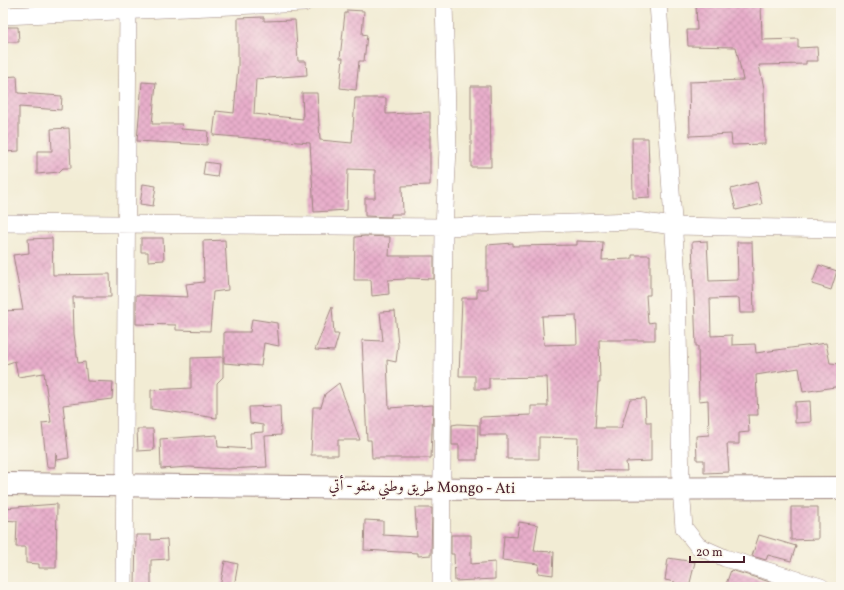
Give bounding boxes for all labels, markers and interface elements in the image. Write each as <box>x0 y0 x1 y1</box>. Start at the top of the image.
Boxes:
street label: طريق وطني منقو - أتي Mongo - Ati <box>329 474 515 502</box>
scale bar <box>690 538 744 564</box>
text: 20 m <box>696 545 723 561</box>

